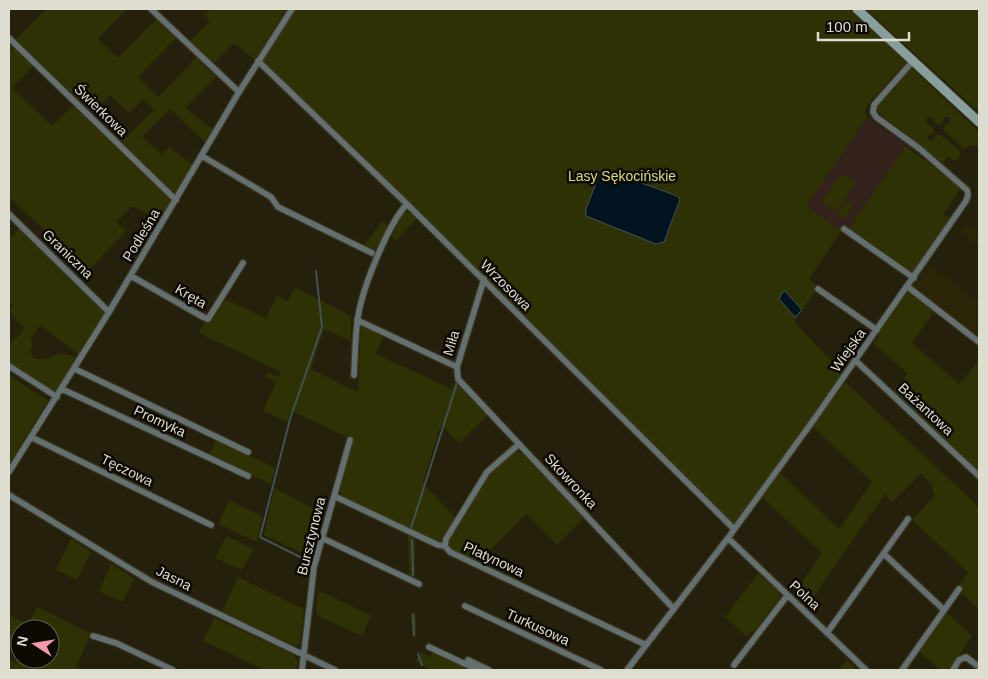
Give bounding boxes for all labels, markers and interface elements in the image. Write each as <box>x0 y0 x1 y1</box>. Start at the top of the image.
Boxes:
scale bar <box>818 10 909 42</box>
text: 100 m <box>826 18 868 35</box>
street label: Świerkowa <box>71 80 132 139</box>
park label: Lasy Sękocińskie <box>568 168 676 184</box>
street label: Podleśna <box>119 206 163 264</box>
street label: Graniczna <box>39 226 97 282</box>
street label: Wrzosowa <box>477 256 535 314</box>
street label: Kręta <box>173 281 210 311</box>
street label: Wiejska <box>827 325 869 375</box>
street label: Miła <box>440 328 462 358</box>
street label: Bażantowa <box>895 380 957 439</box>
street label: Promyka <box>132 402 189 440</box>
street label: Skowronka <box>542 450 601 512</box>
street label: Tęczowa <box>98 451 156 490</box>
street label: Bursztynowa <box>294 495 329 577</box>
street label: Platynowa <box>461 538 527 580</box>
street label: Jasna <box>154 562 194 594</box>
street label: Polna <box>786 577 824 613</box>
street label: Turkusowa <box>504 605 572 649</box>
north arrow <box>10 619 60 669</box>
text: N <box>13 635 31 648</box>

